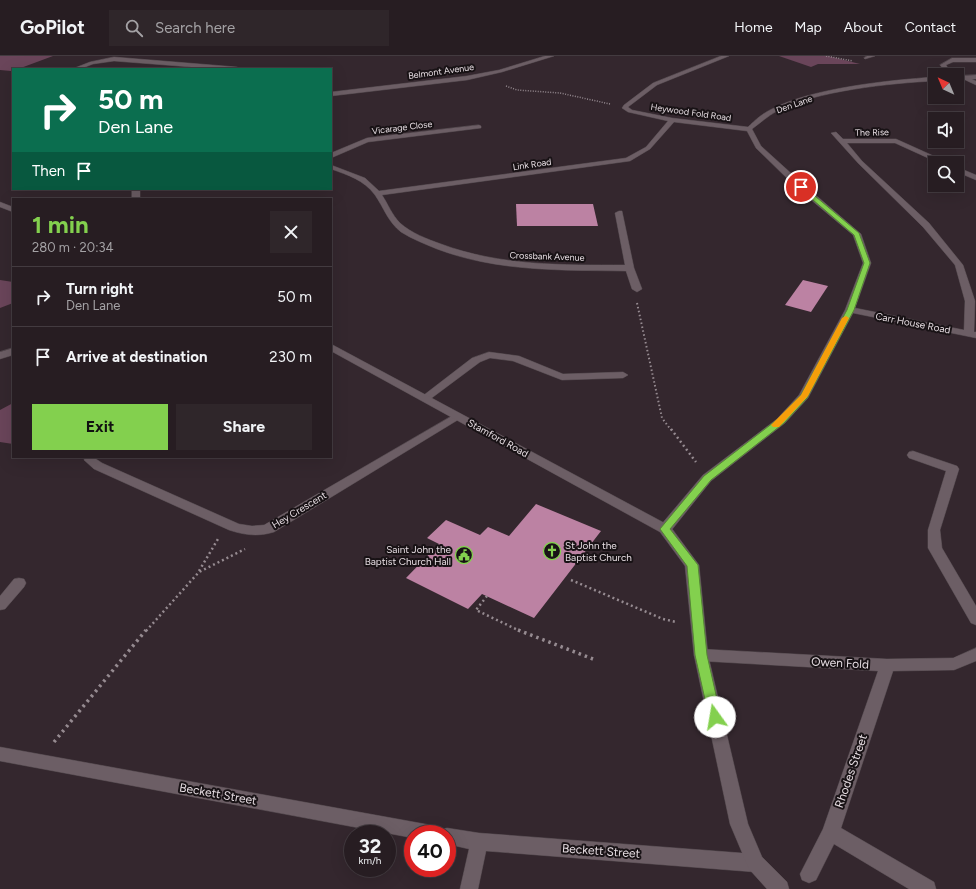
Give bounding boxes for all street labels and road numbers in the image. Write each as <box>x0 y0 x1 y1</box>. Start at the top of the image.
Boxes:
street label: Belmont Avenue <box>407 61 475 81</box>
street label: Den Lane <box>774 93 814 115</box>
street label: Heywood Fold Road <box>650 101 732 123</box>
street label: Vicarage Close <box>371 118 433 136</box>
street label: The Rise <box>855 126 889 138</box>
street label: Link Road <box>512 156 552 172</box>
street label: Crossbank Avenue <box>509 249 585 263</box>
street label: Carr House Road <box>874 309 952 337</box>
street label: Stamford Road <box>465 416 531 460</box>
street label: Hey Crescent <box>269 488 329 531</box>
street label: Owen Fold <box>811 654 869 672</box>
street label: Rhodes Street <box>832 732 870 810</box>
street label: Beckett Street <box>178 780 258 808</box>
street label: Beckett Street <box>561 841 641 861</box>

